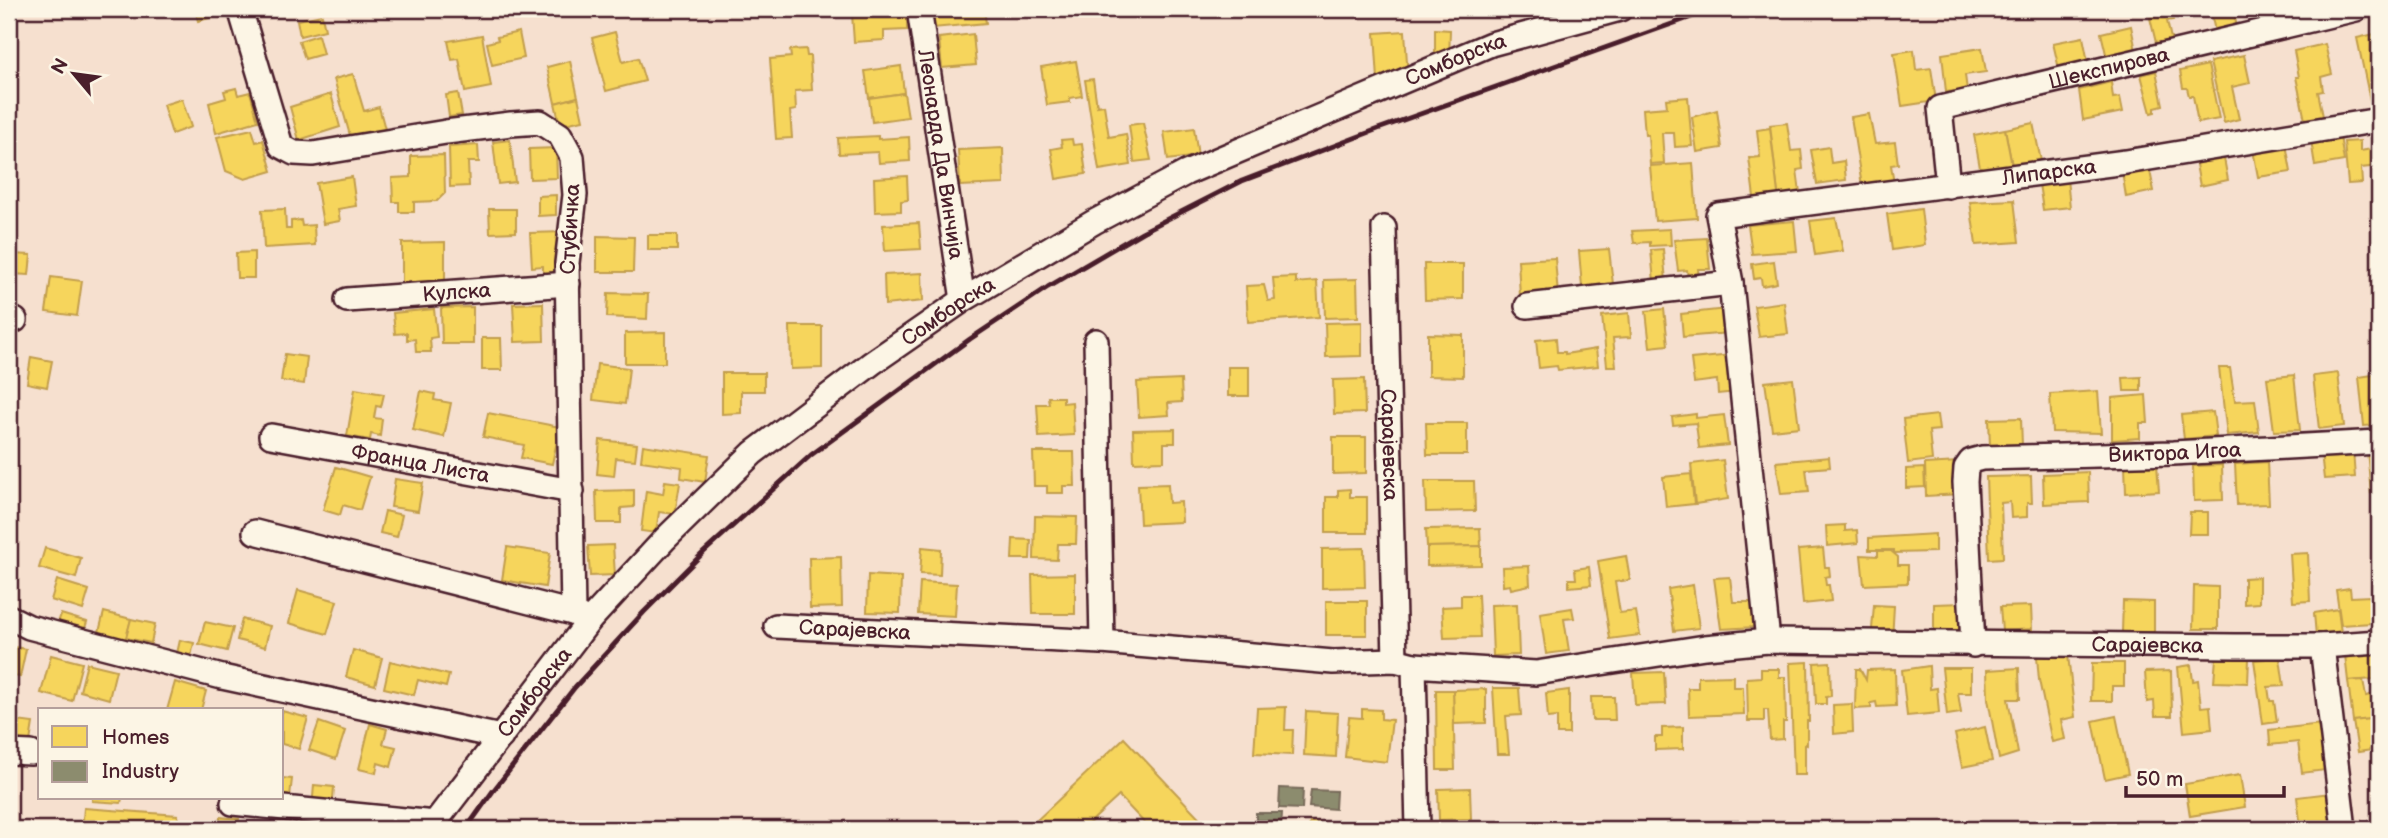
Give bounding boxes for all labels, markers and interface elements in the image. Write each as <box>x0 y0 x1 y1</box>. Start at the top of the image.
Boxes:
street label: Сомборска <box>1402 28 1510 92</box>
north arrow <box>38 38 108 108</box>
street label: Шекспирова <box>2046 42 2172 95</box>
street label: Леонарда Да Винчија <box>912 47 969 262</box>
text: N <box>47 55 74 78</box>
street label: Липарска <box>1999 154 2098 191</box>
street label: Стубичка <box>556 182 585 275</box>
street label: Сомборска <box>897 272 1000 352</box>
street label: Кулска <box>422 278 493 308</box>
street label: Сарајевска <box>1375 389 1403 502</box>
street label: Виктора Игоа <box>2108 437 2242 468</box>
street label: Франца Листа <box>349 439 492 489</box>
street label: Сарајевска <box>798 615 912 646</box>
street label: Сарајевска <box>2091 632 2204 659</box>
street label: Сомборска <box>492 642 578 743</box>
legend <box>38 708 284 800</box>
text: Homes <box>102 725 170 750</box>
scale bar <box>2126 754 2283 798</box>
text: Industry <box>102 759 180 784</box>
text: 50 m <box>2136 767 2183 792</box>

